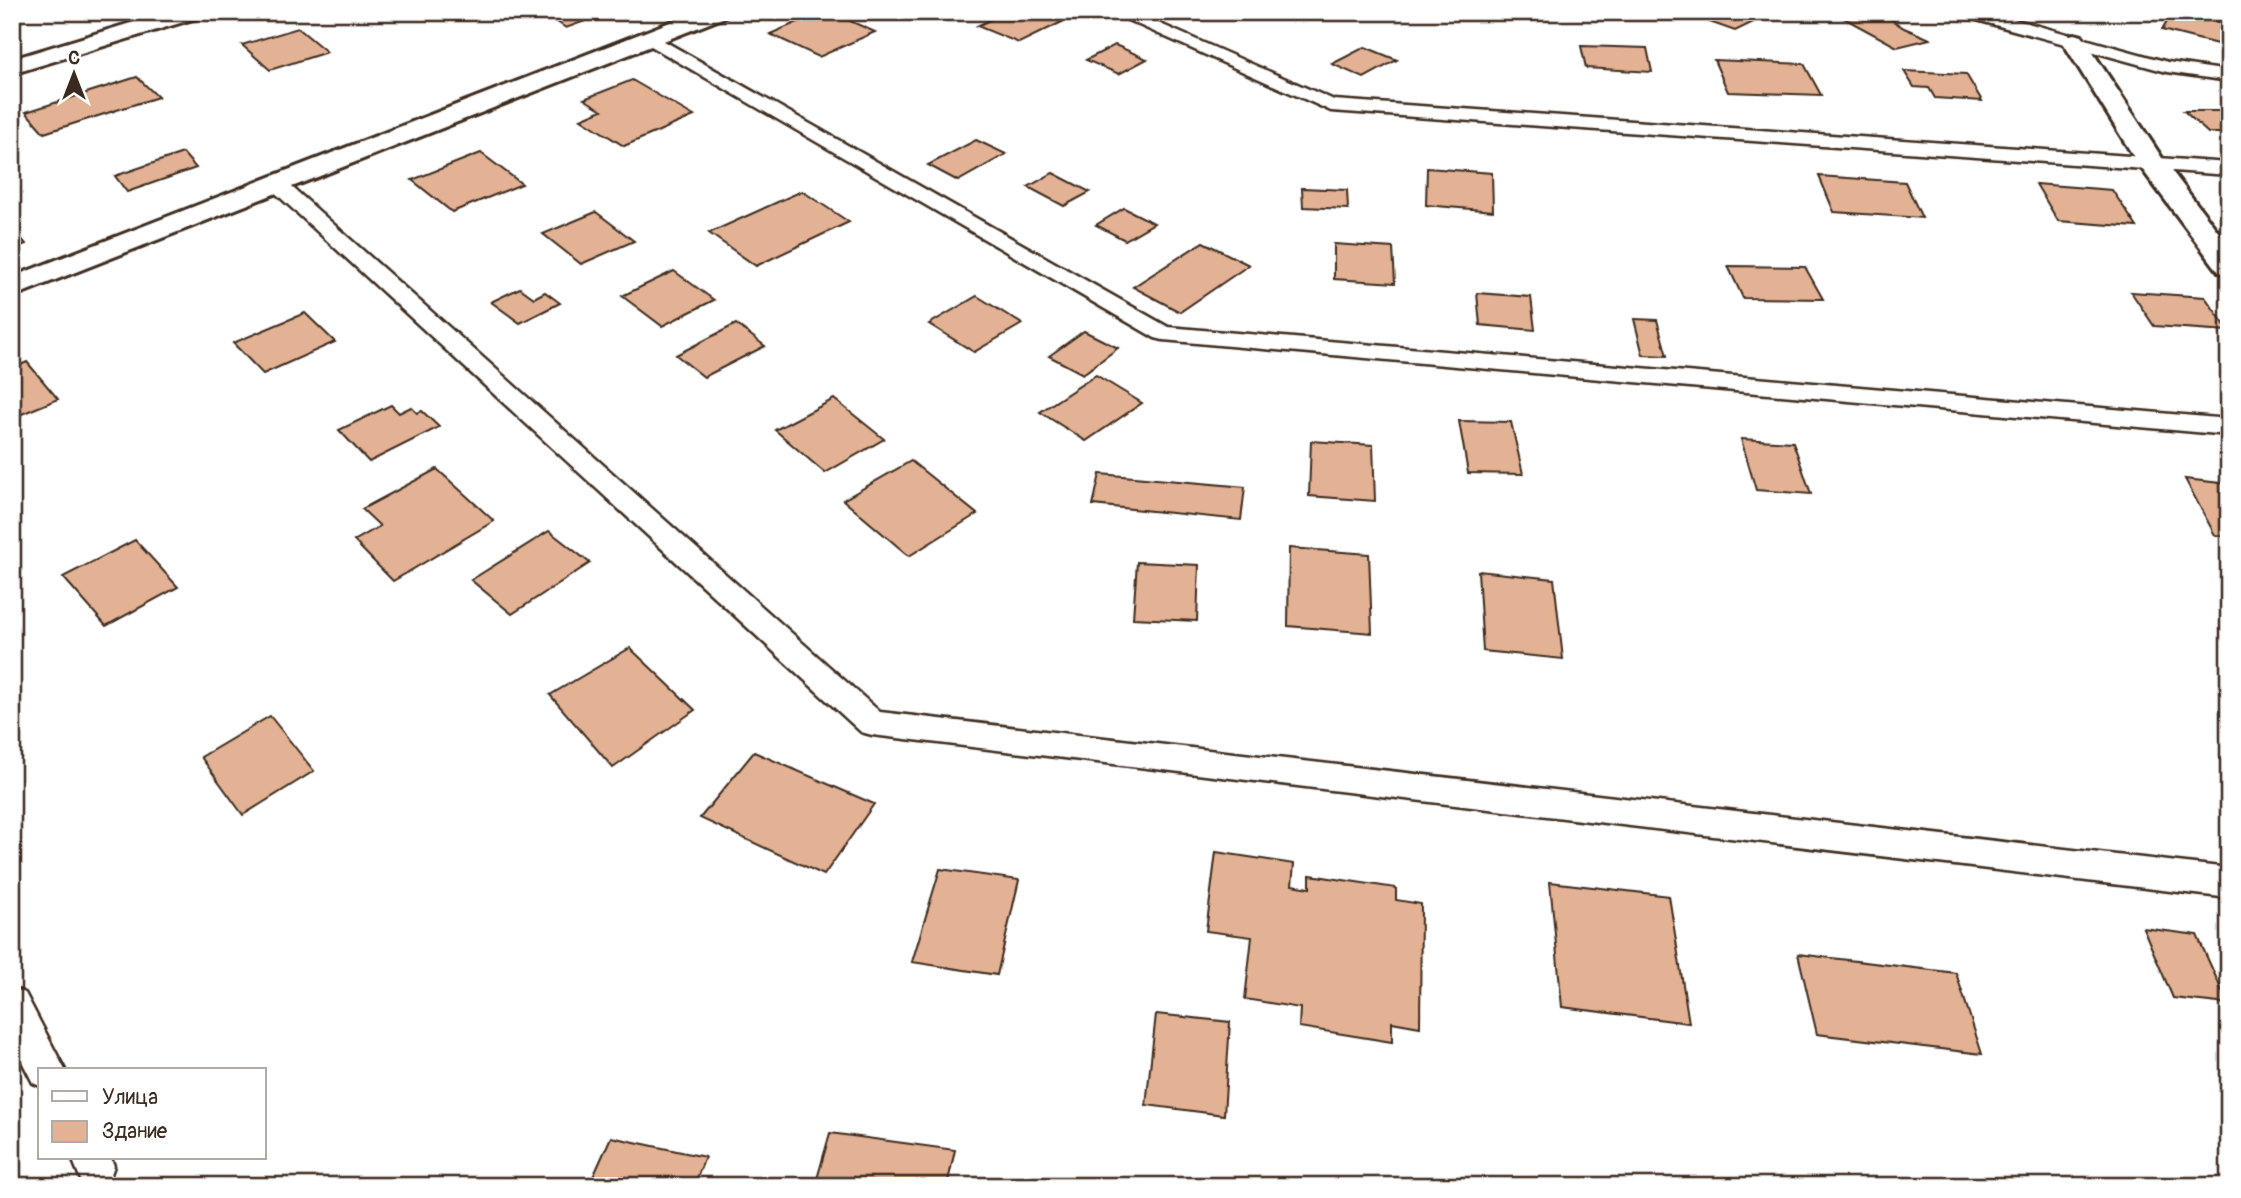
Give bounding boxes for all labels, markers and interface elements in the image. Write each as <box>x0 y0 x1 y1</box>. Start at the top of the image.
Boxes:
north arrow <box>38 38 108 108</box>
text: С <box>68 46 80 70</box>
legend <box>38 1068 266 1160</box>
text: Улица <box>102 1084 158 1111</box>
text: Здание <box>102 1118 168 1145</box>

